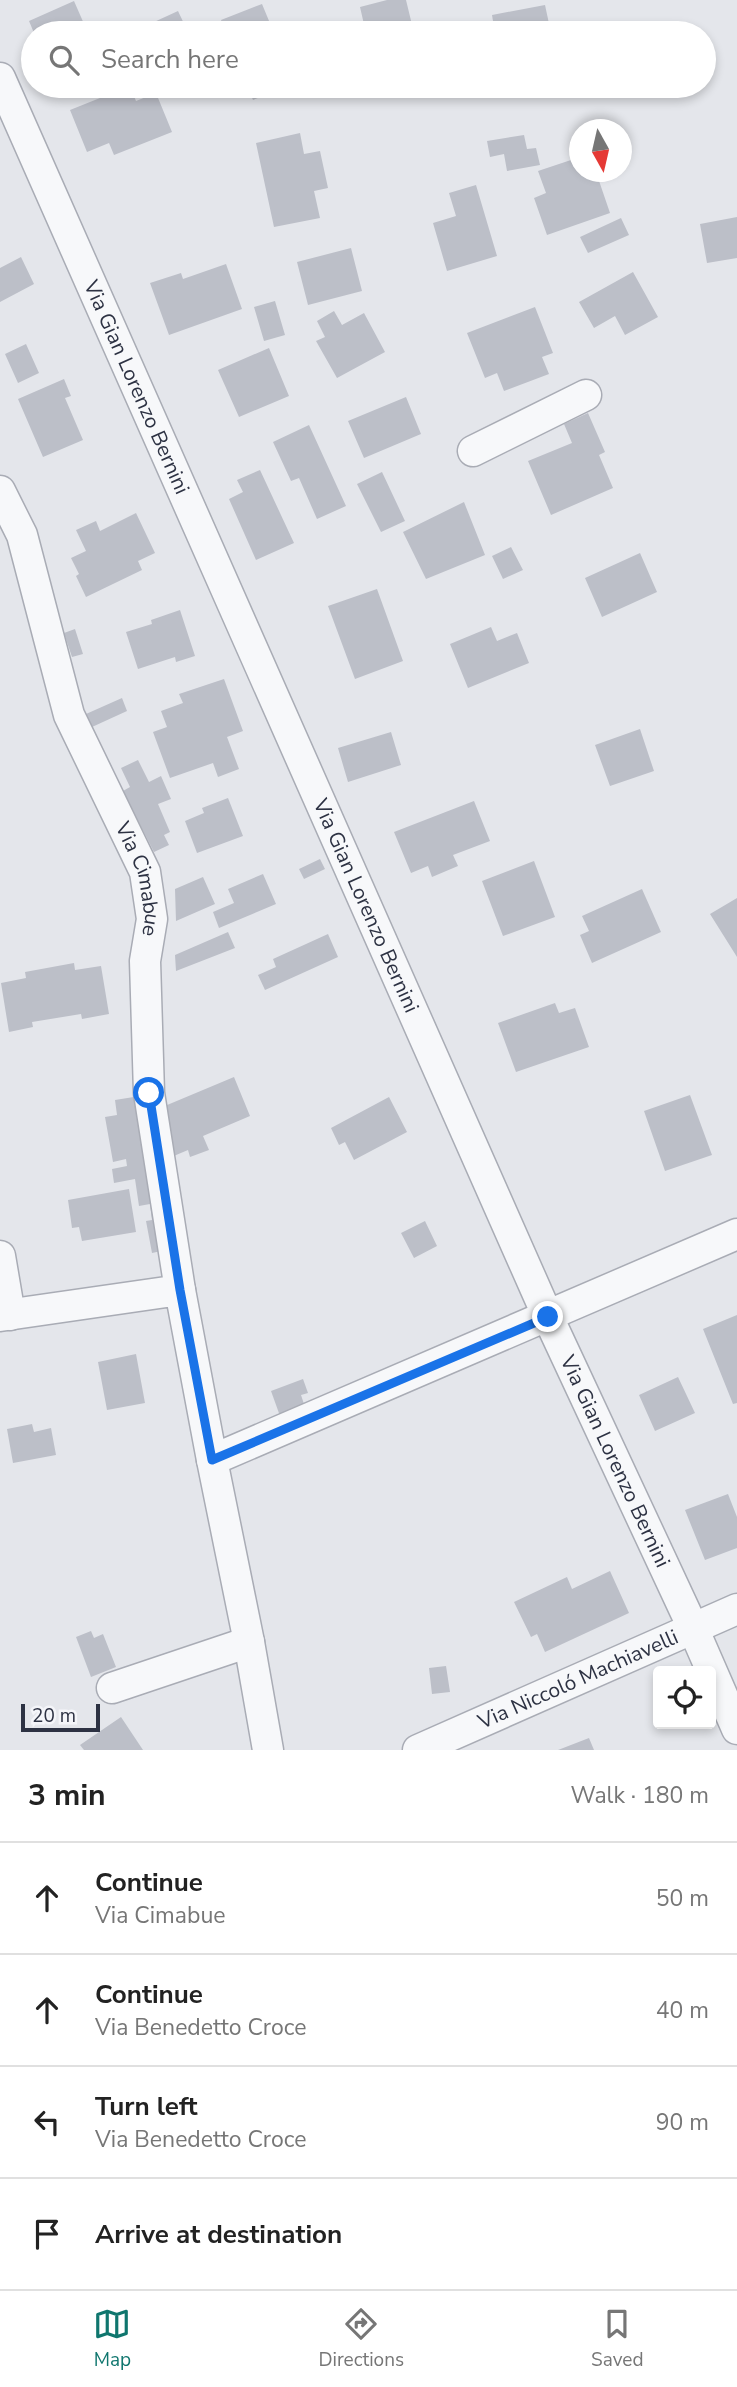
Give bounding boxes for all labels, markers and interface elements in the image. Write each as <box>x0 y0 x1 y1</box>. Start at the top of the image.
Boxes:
search box <box>21 21 716 98</box>
icon: search <box>45 41 83 79</box>
text: Search here <box>101 42 239 77</box>
north arrow <box>569 119 632 182</box>
street label: Via Gian Lorenzo Bernini <box>77 275 196 498</box>
street label: Via Gian Lorenzo Bernini <box>306 793 426 1017</box>
street label: Via Cimabue <box>108 816 167 939</box>
route start <box>133 1077 164 1108</box>
route end <box>532 1301 563 1332</box>
street label: Via Gian Lorenzo Bernini <box>553 1350 677 1572</box>
street label: Via Niccoló Machiavelli <box>473 1623 683 1736</box>
map controls <box>653 1666 716 1729</box>
button: locate <box>653 1666 716 1729</box>
scale bar <box>21 1701 100 1733</box>
text: 20 m <box>32 1703 76 1729</box>
text: 3 min <box>28 1775 106 1816</box>
text: Walk · 180 m <box>570 1780 709 1811</box>
text: Continue <box>95 1865 203 1900</box>
icon: ahead <box>28 1879 66 1917</box>
text: 50 m <box>656 1883 709 1914</box>
text: Via Cimabue <box>95 1900 226 1931</box>
text: Continue <box>95 1977 203 2012</box>
icon: ahead <box>28 1991 66 2029</box>
text: 40 m <box>656 1995 709 2026</box>
text: Via Benedetto Croce <box>95 2012 306 2043</box>
text: Turn left <box>95 2089 198 2124</box>
icon: left <box>28 2103 66 2141</box>
text: 90 m <box>656 2107 709 2138</box>
text: Via Benedetto Croce <box>95 2124 306 2155</box>
icon: arrive <box>28 2215 66 2253</box>
text: Arrive at destination <box>95 2217 342 2252</box>
tab: Map <box>93 2305 131 2373</box>
tab: Directions <box>318 2305 404 2373</box>
tab: Saved <box>591 2305 644 2373</box>

